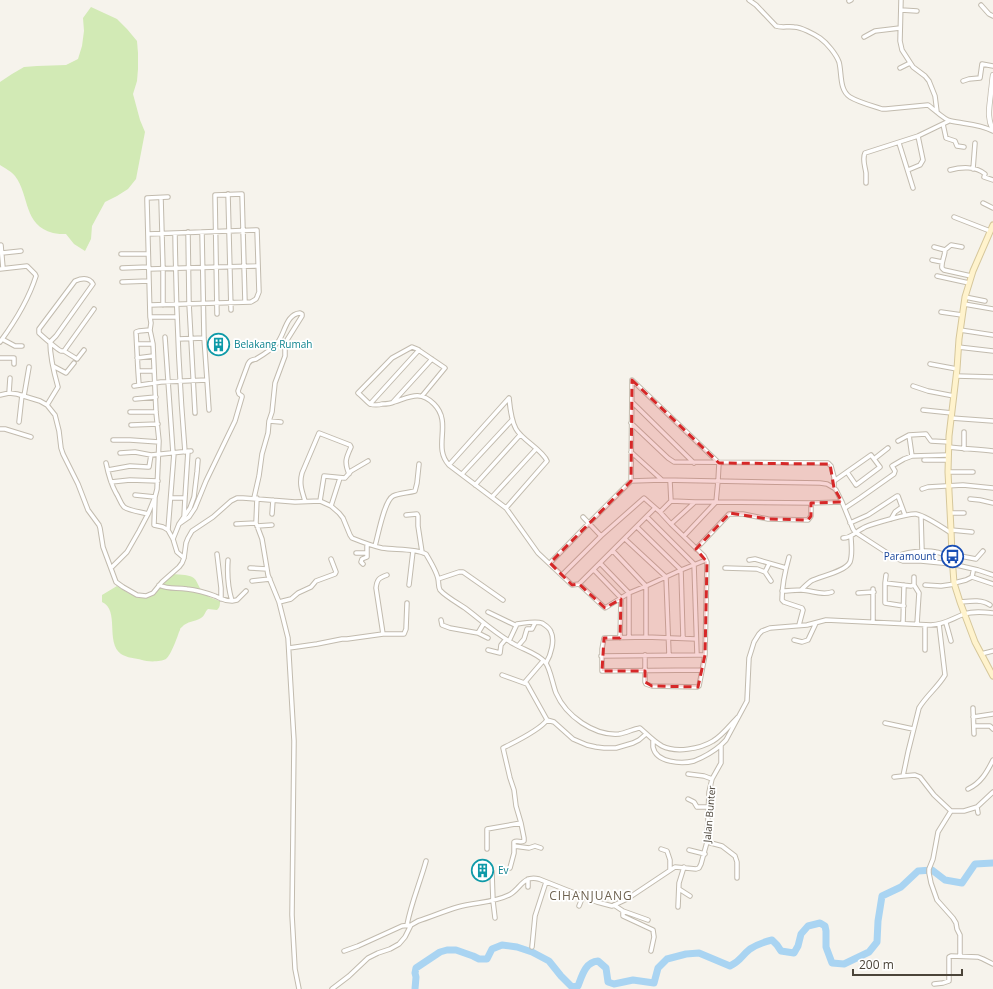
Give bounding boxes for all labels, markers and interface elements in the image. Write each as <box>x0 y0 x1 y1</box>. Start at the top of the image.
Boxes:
building icon: Belakang Rumah <box>205 331 231 357</box>
place label: Belakang Rumah <box>234 337 312 351</box>
bus stop icon: Paramount <box>939 543 965 569</box>
place label: Paramount <box>884 549 936 563</box>
street label: Jalan Bunter <box>699 785 718 844</box>
building icon: Ev <box>469 857 495 883</box>
place label: Ev <box>498 863 509 877</box>
district label: CIHANJUANG <box>549 887 633 904</box>
scale bar <box>853 951 962 977</box>
text: 200 m <box>859 956 894 973</box>

